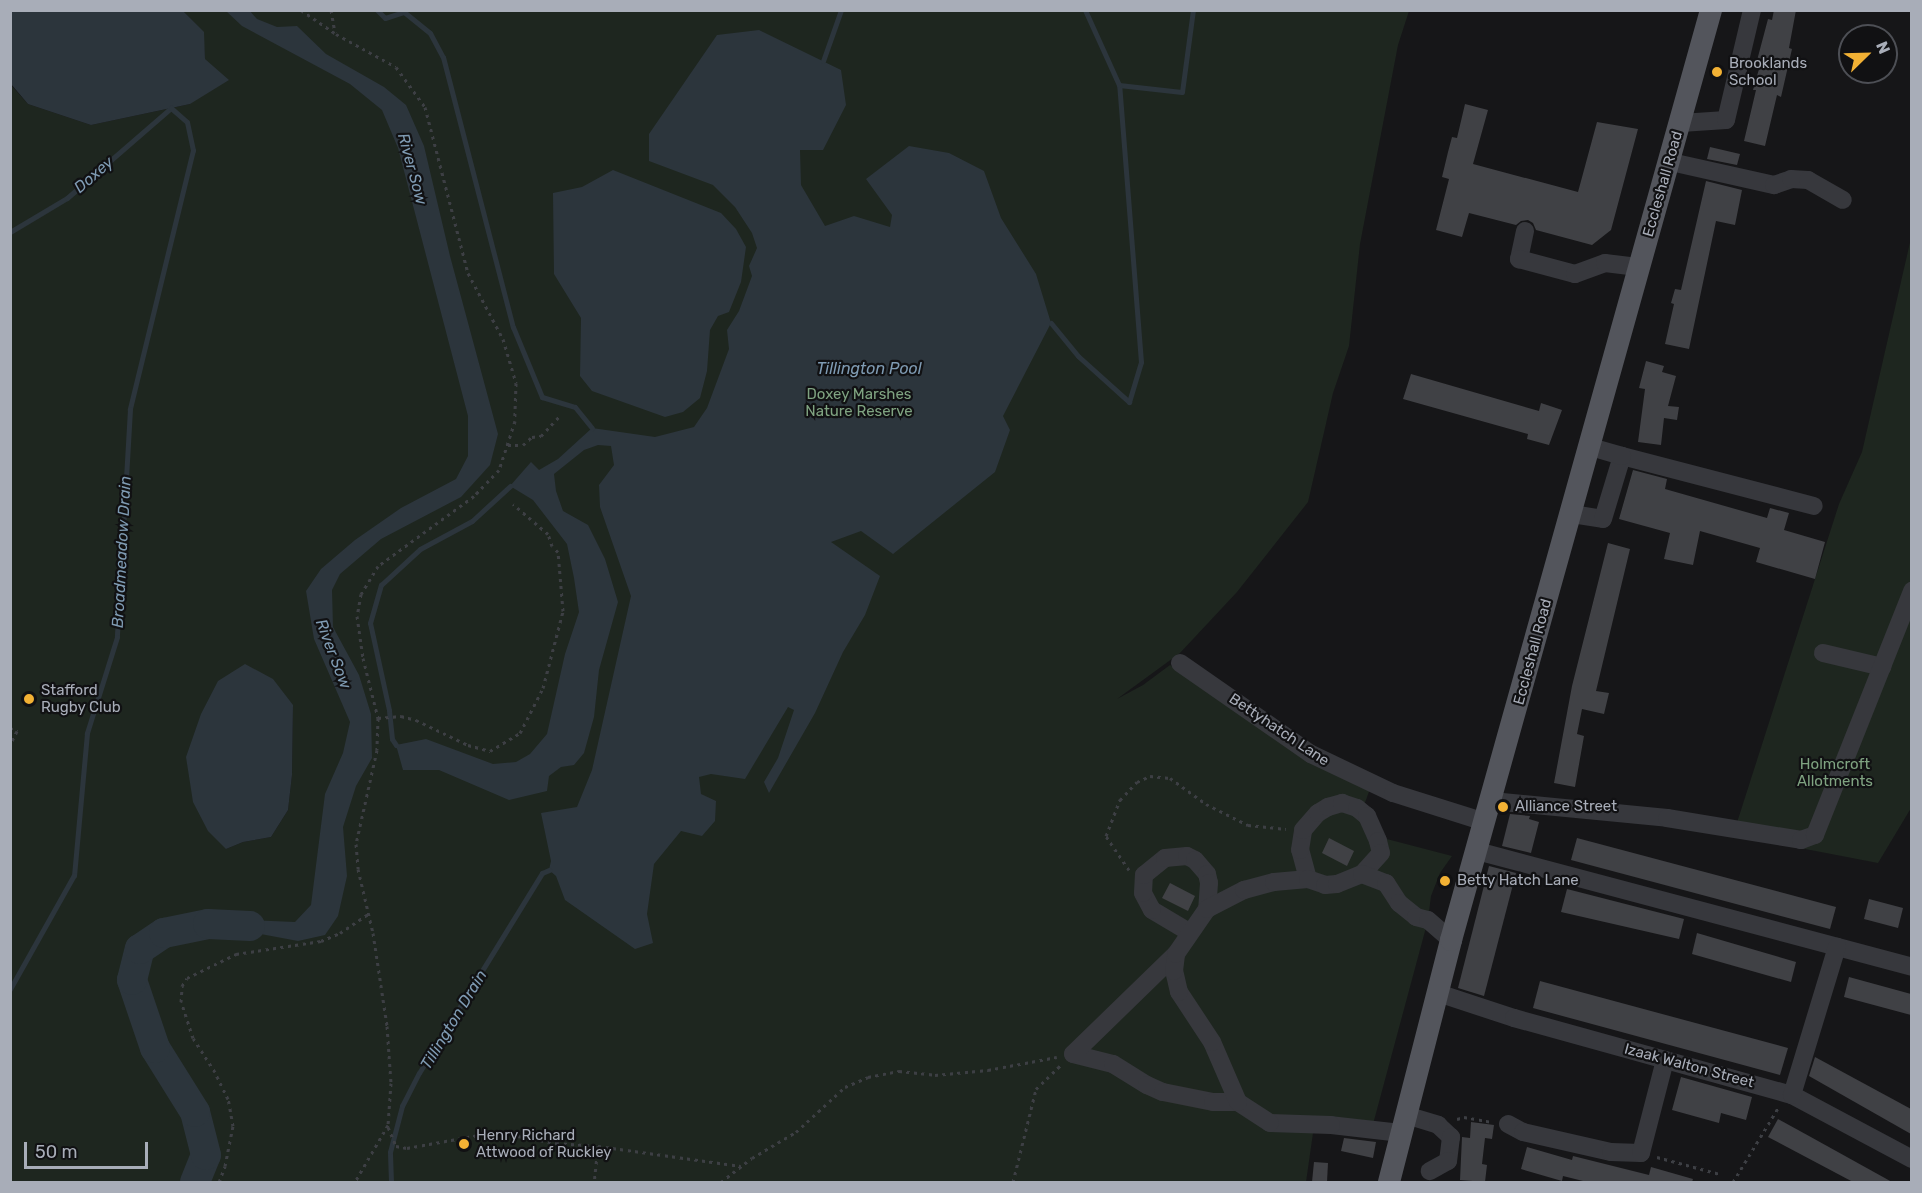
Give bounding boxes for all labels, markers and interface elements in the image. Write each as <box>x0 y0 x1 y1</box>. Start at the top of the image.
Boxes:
north arrow <box>1838 24 1898 84</box>
text: N <box>1872 39 1894 57</box>
place label: Brooklands School <box>1729 54 1807 89</box>
marker: Brooklands School <box>1710 65 1724 79</box>
street label: Eccleshall Road <box>1639 129 1687 239</box>
water label: River Sow <box>393 131 431 207</box>
water label: Doxey <box>70 153 118 197</box>
water label: Tillington Pool <box>816 359 922 379</box>
park label: Doxey Marshes Nature Reserve <box>805 385 913 420</box>
water label: Broadmeadow Drain <box>108 475 136 629</box>
street label: Eccleshall Road <box>1510 597 1556 707</box>
water label: River Sow <box>311 616 355 692</box>
place label: Stafford Rugby Club <box>41 681 121 716</box>
street label: Bettyhatch Lane <box>1226 690 1332 770</box>
marker: Stafford Rugby Club <box>22 692 36 706</box>
park label: Holmcroft Allotments <box>1797 755 1873 790</box>
place label: Alliance Street <box>1515 798 1617 816</box>
marker: Alliance Street <box>1496 800 1510 814</box>
place label: Betty Hatch Lane <box>1457 872 1579 890</box>
marker: Betty Hatch Lane <box>1438 874 1452 888</box>
water label: Tillington Drain <box>417 967 491 1073</box>
street label: Izaak Walton Street <box>1622 1040 1756 1092</box>
place label: Henry Richard Attwood of Ruckley <box>476 1126 612 1161</box>
scale bar <box>27 1130 152 1168</box>
marker: Henry Richard Attwood of Ruckley <box>457 1137 471 1151</box>
text: 50 m <box>35 1141 78 1163</box>

